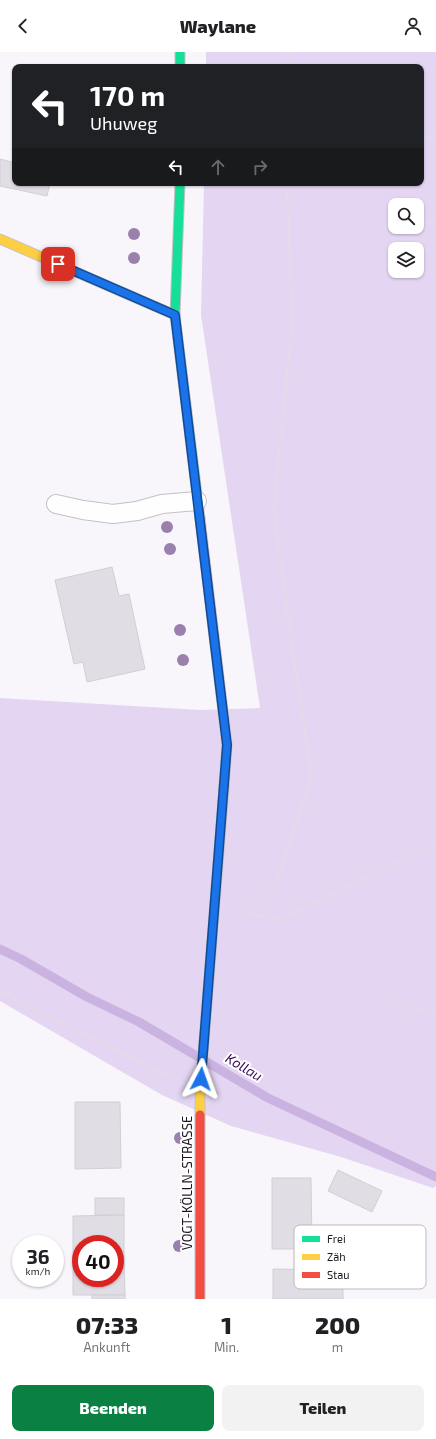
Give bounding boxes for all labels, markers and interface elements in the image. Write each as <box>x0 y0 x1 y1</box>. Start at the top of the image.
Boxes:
icon: back <box>12 15 34 37</box>
text: Waylane <box>180 15 256 37</box>
icon: person <box>402 15 424 37</box>
text: 170 m <box>90 78 165 112</box>
icon: left <box>24 80 76 132</box>
text: Uhuweg <box>90 112 157 134</box>
icon: left <box>165 156 187 178</box>
icon: ahead <box>207 156 229 178</box>
icon: right <box>249 156 271 178</box>
map controls <box>388 198 424 278</box>
button: search <box>388 198 424 234</box>
button: layers <box>388 242 424 278</box>
pin <box>41 247 75 281</box>
icon: arrive <box>47 253 69 275</box>
water label: Kollau <box>223 1049 266 1084</box>
position arrow <box>180 1058 222 1100</box>
street label: VOGT-KÖLLN-STRASSE <box>179 1116 195 1250</box>
legend <box>294 1225 426 1289</box>
text: Frei <box>327 1232 346 1245</box>
speed limit sign: 40 <box>72 1235 124 1287</box>
text: 36 <box>26 1244 50 1268</box>
text: Zäh <box>327 1250 346 1263</box>
text: km/h <box>26 1265 50 1277</box>
text: Stau <box>327 1268 350 1281</box>
text: 07:33 <box>76 1310 138 1339</box>
text: 1 <box>221 1310 232 1339</box>
text: 200 <box>315 1310 360 1339</box>
text: Ankunft <box>83 1339 131 1355</box>
text: Min. <box>214 1339 239 1355</box>
text: m <box>332 1339 343 1355</box>
button: Beenden <box>12 1385 214 1431</box>
button: Teilen <box>222 1385 424 1431</box>

